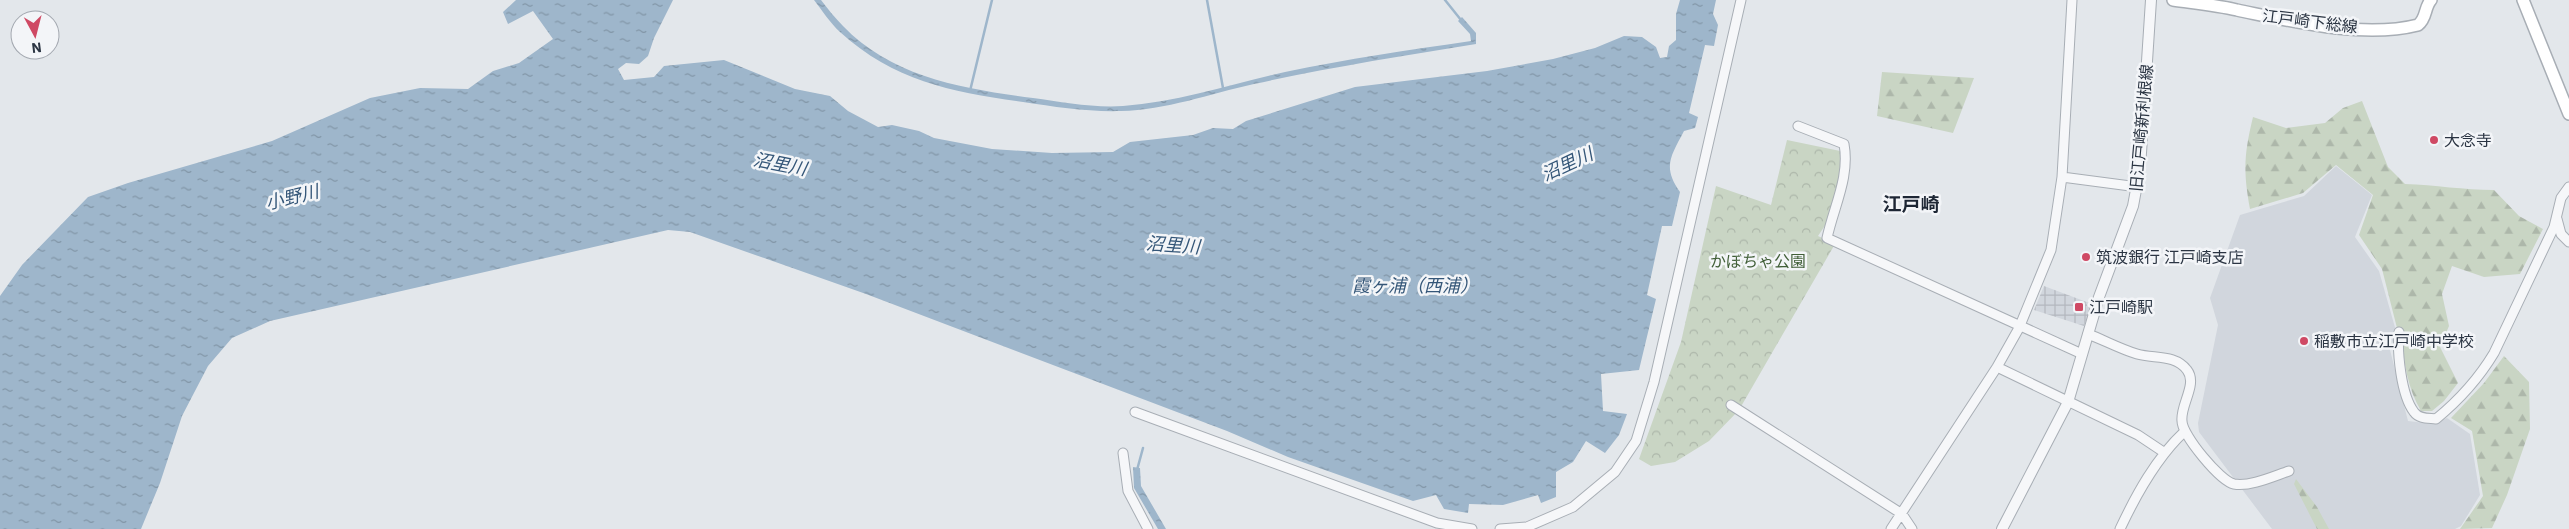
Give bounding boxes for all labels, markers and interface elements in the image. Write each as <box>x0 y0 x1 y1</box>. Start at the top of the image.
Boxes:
street label: 江戸崎下総線 <box>2261 5 2359 37</box>
north arrow <box>10 10 60 60</box>
text: N <box>30 38 43 57</box>
street label: 旧江戸崎新利根線 <box>2125 63 2157 193</box>
place label: 大念寺 <box>2444 130 2492 150</box>
marker: 大念寺 <box>2428 134 2440 146</box>
water label: 沼里川 <box>1538 141 1598 186</box>
water label: 沼里川 <box>751 148 811 181</box>
water label: 小野川 <box>263 179 323 215</box>
district label: 江戸崎 <box>1882 192 1940 216</box>
water label: 沼里川 <box>1145 232 1203 258</box>
place label: 筑波銀行 江戸崎支店 <box>2096 247 2244 267</box>
park label: かぼちゃ公園 <box>1710 251 1806 271</box>
marker: 筑波銀行 江戸崎支店 <box>2080 251 2092 263</box>
water label: 霞ヶ浦（西浦） <box>1352 274 1478 297</box>
place label: 江戸崎駅 <box>2089 297 2153 317</box>
marker: 江戸崎駅 <box>2073 301 2085 313</box>
place label: 稲敷市立江戸崎中学校 <box>2314 331 2474 351</box>
marker: 稲敷市立江戸崎中学校 <box>2298 335 2310 347</box>

